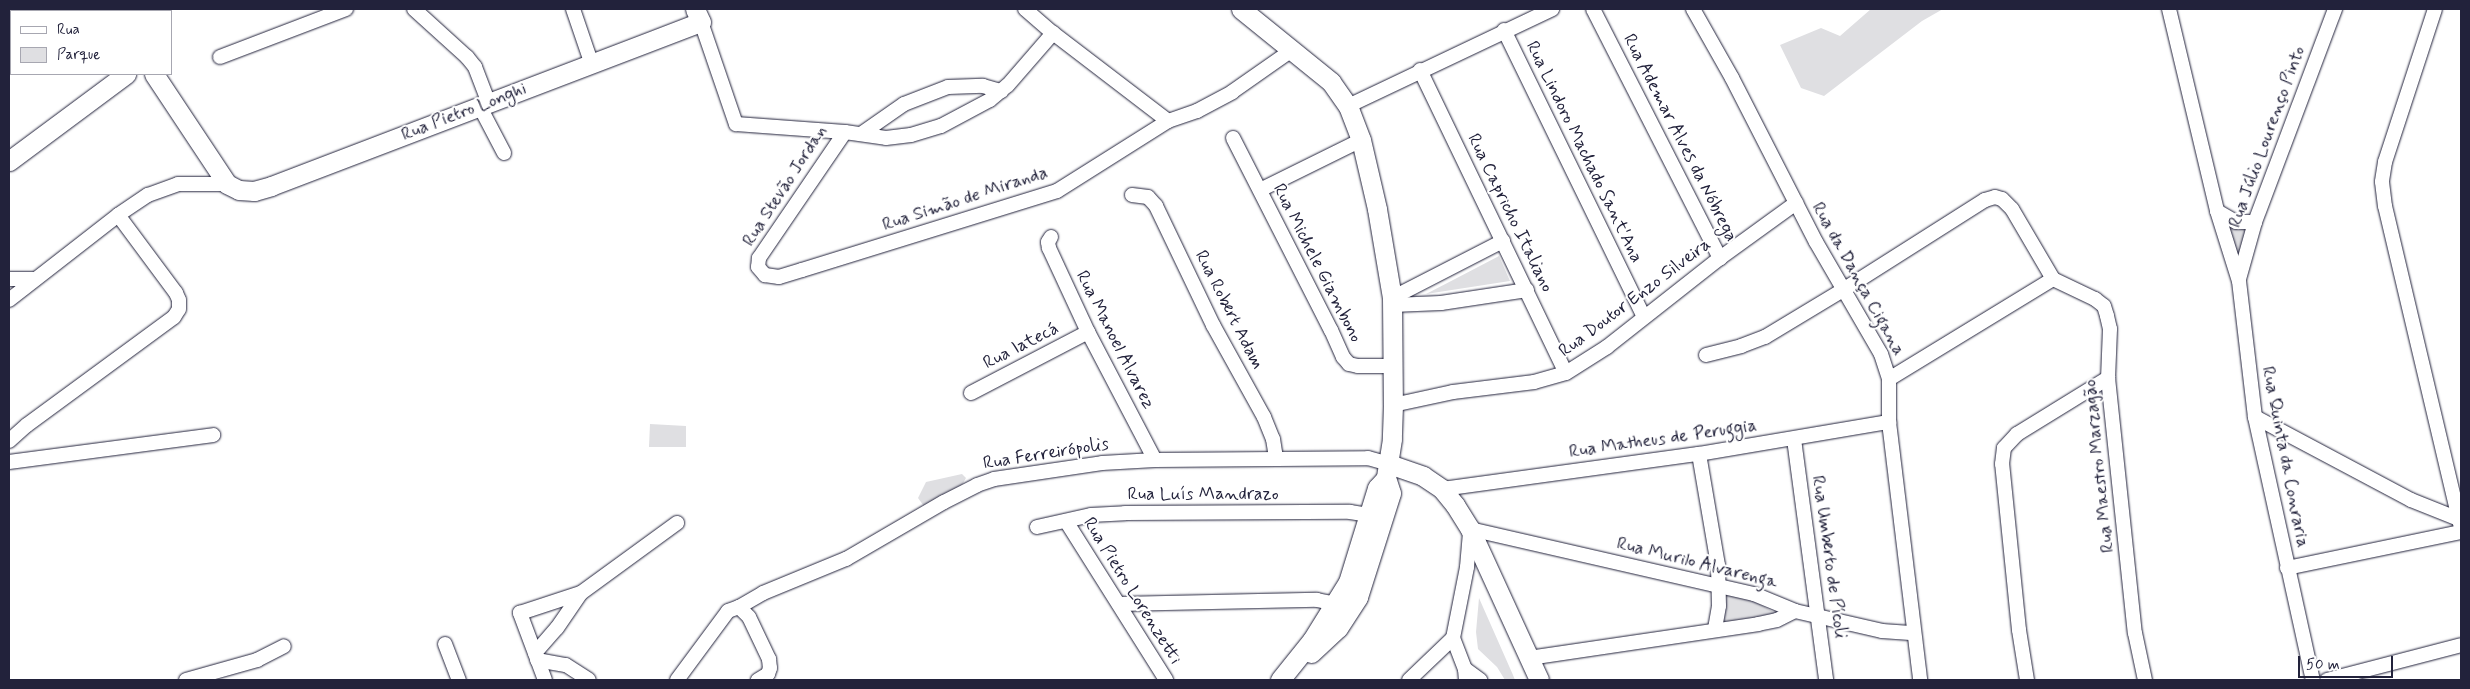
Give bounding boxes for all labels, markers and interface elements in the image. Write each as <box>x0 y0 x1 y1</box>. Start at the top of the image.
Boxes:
legend <box>10 10 172 75</box>
text: Rua <box>57 20 80 40</box>
street label: Rua Ademar Alves da Nóbrega <box>1618 31 1742 245</box>
street label: Rua Lindoro Machado Sant'Ana <box>1522 41 1646 263</box>
text: Parque <box>57 45 100 65</box>
street label: Rua Júlio Lourenço Pinto <box>2225 45 2309 229</box>
street label: Rua Pietro Longhi <box>399 78 529 146</box>
street label: Rua Stevão Jordan <box>738 122 832 250</box>
street label: Rua Capricho Italiano <box>1463 132 1557 294</box>
street label: Rua Simão de Miranda <box>878 162 1052 236</box>
street label: Rua Michele Giambono <box>1268 181 1366 345</box>
street label: Rua da Dança Cigana <box>1808 201 1908 357</box>
street label: Rua Doutor Enzo Silveira <box>1556 235 1714 361</box>
street label: Rua Robert Adam <box>1189 246 1269 374</box>
street label: Rua Manoel Alvarez <box>1071 268 1159 412</box>
street label: Rua Iatecá <box>978 317 1064 375</box>
street label: Rua Quinta da Conraria <box>2257 365 2313 549</box>
street label: Rua Maestro Marzagão <box>2079 379 2119 553</box>
street label: Rua Matheus de Peruggia <box>1570 415 1756 463</box>
street label: Rua Ferreirópolis <box>982 433 1110 475</box>
street label: Rua Umberto de Pícoli <box>1807 474 1851 640</box>
street label: Rua Luís Mandrazo <box>1130 483 1276 505</box>
street label: Rua Pietro Lorenzetti <box>1078 514 1186 668</box>
street label: Rua Murilo Alvarenga <box>1617 533 1777 593</box>
scale bar <box>2300 646 2395 678</box>
text: 50 m <box>2306 655 2340 675</box>

